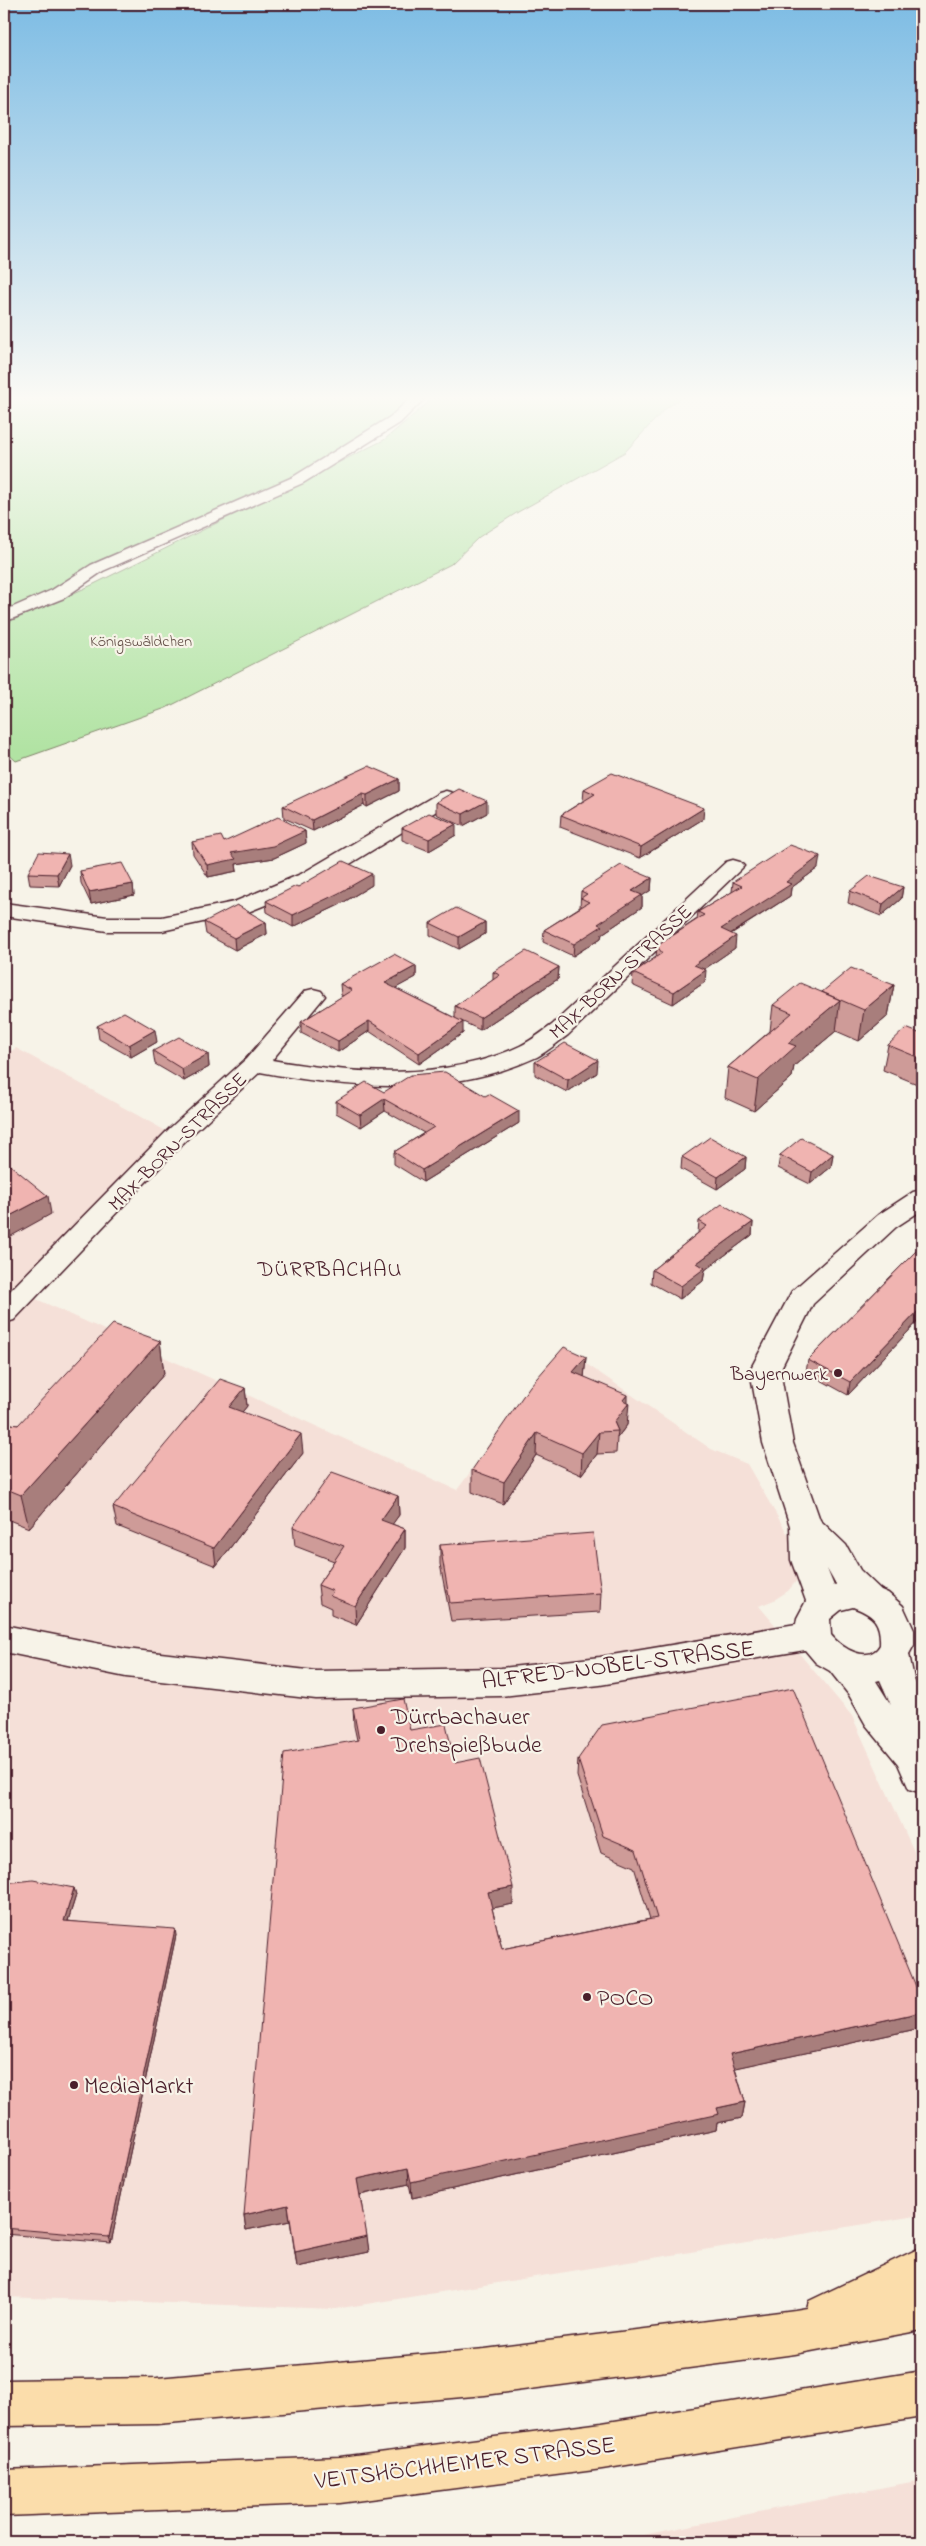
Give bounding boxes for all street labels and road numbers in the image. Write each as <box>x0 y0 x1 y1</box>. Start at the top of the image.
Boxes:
street label: MAX-BORN-STRASSE <box>544 899 700 1047</box>
street label: MAX-BORN-STRASSE <box>103 1067 255 1219</box>
street label: ALFRED-NOBEL-STRASSE <box>480 1632 757 1701</box>
street label: VEITSHÖCHHEIMER STRASSE <box>312 2429 618 2500</box>

